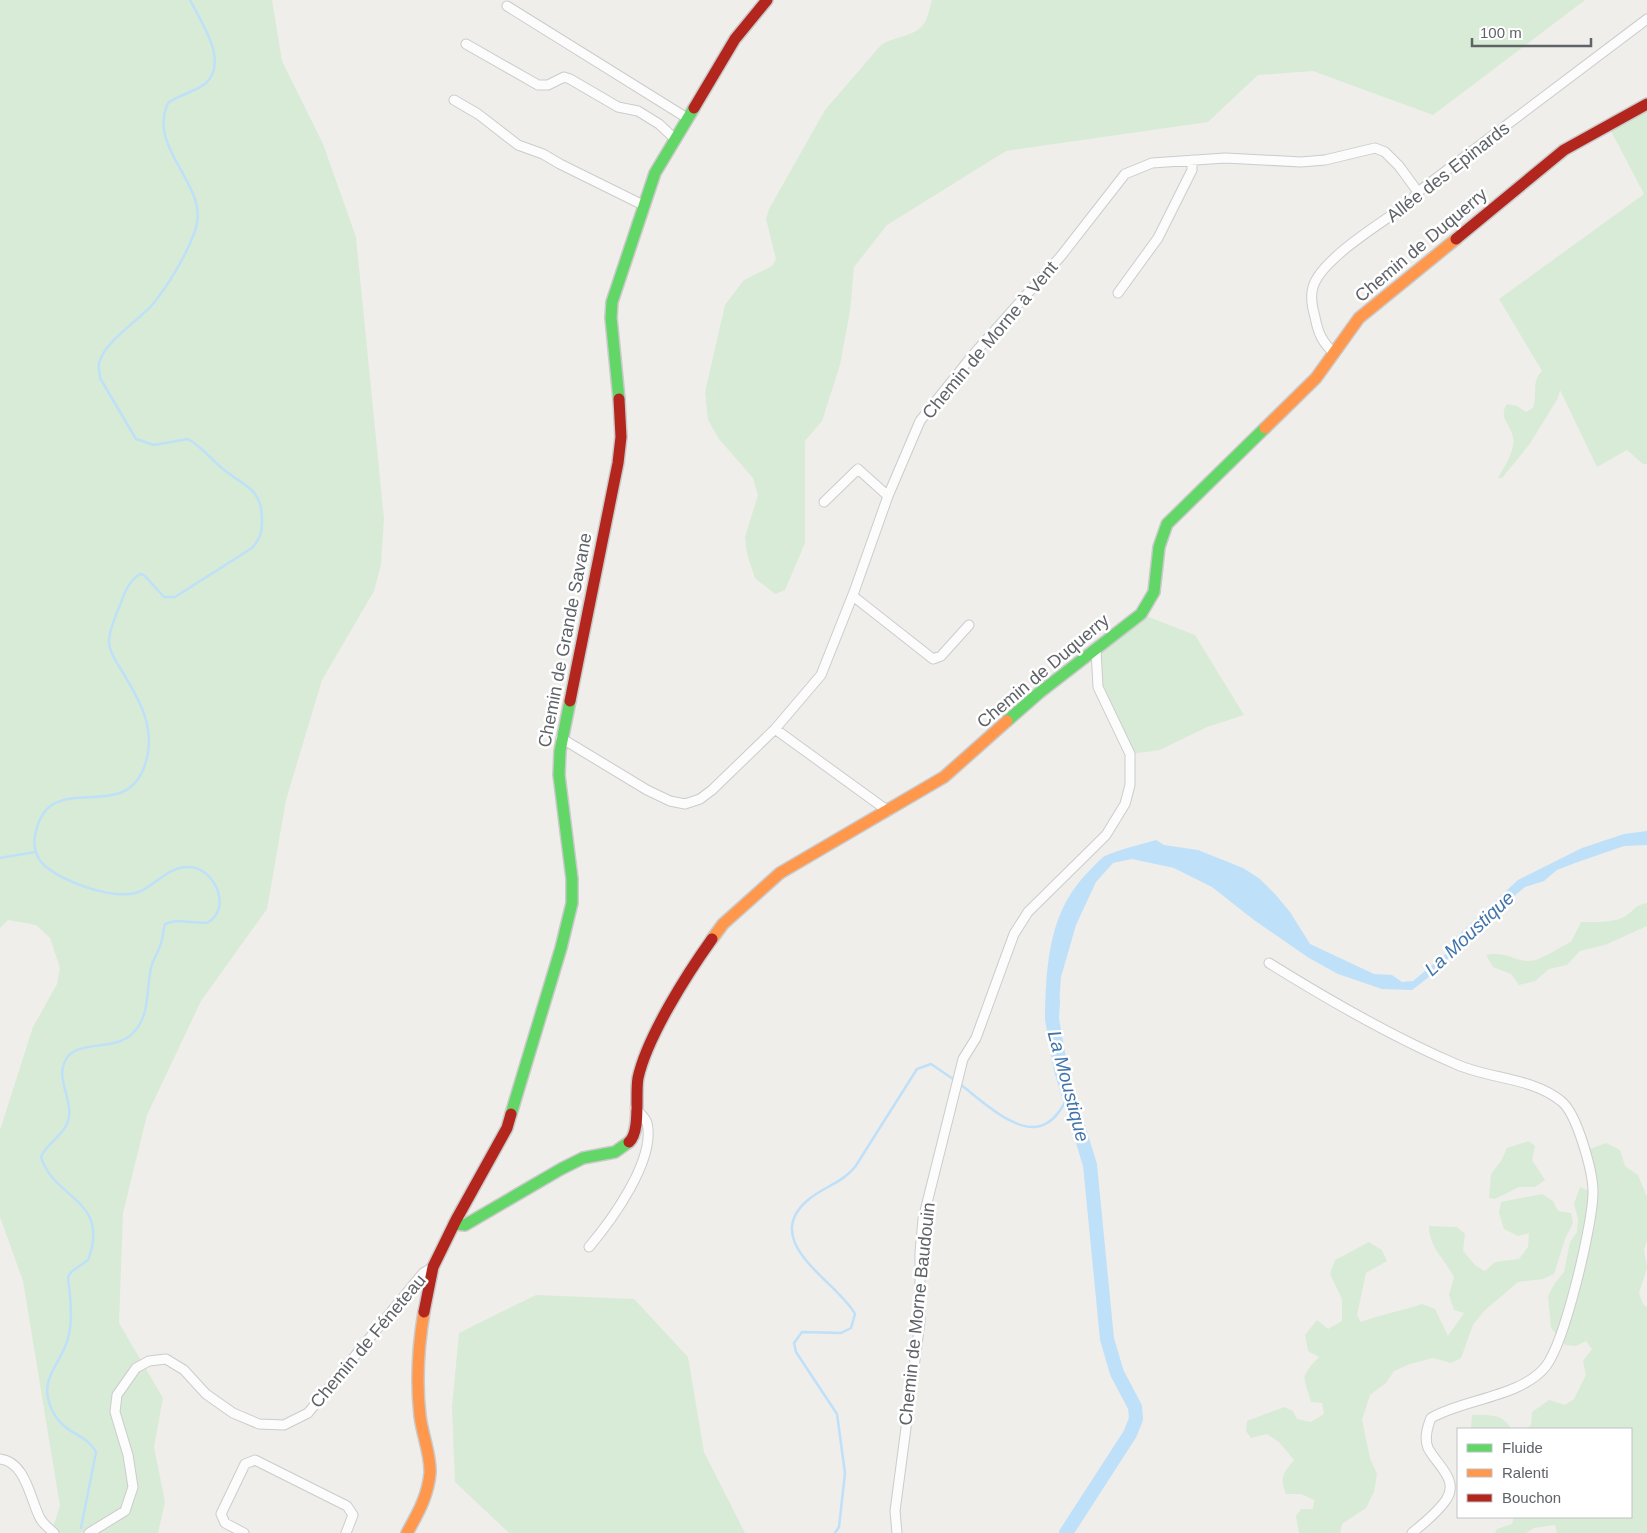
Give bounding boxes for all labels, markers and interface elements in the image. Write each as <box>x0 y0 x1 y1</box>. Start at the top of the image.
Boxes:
scale bar <box>1472 15 1591 47</box>
text: 100 m <box>1480 24 1522 41</box>
street label: Allée des Epinards <box>1383 118 1513 226</box>
street label: Chemin de Duquerry <box>1351 184 1491 306</box>
street label: Chemin de Morne à Vent <box>918 257 1062 423</box>
street label: Chemin de Grande Savane <box>534 531 596 749</box>
street label: Chemin de Duquerry <box>973 610 1113 732</box>
water label: La Moustique <box>1420 887 1518 980</box>
water label: La Moustique <box>1044 1028 1093 1144</box>
street label: Chemin de Morne Baudouin <box>895 1201 939 1427</box>
street label: Chemin de Féneteau <box>306 1270 430 1412</box>
legend <box>1457 1428 1632 1518</box>
text: Fluide <box>1502 1439 1543 1456</box>
text: Ralenti <box>1502 1464 1549 1481</box>
text: Bouchon <box>1502 1489 1561 1506</box>

